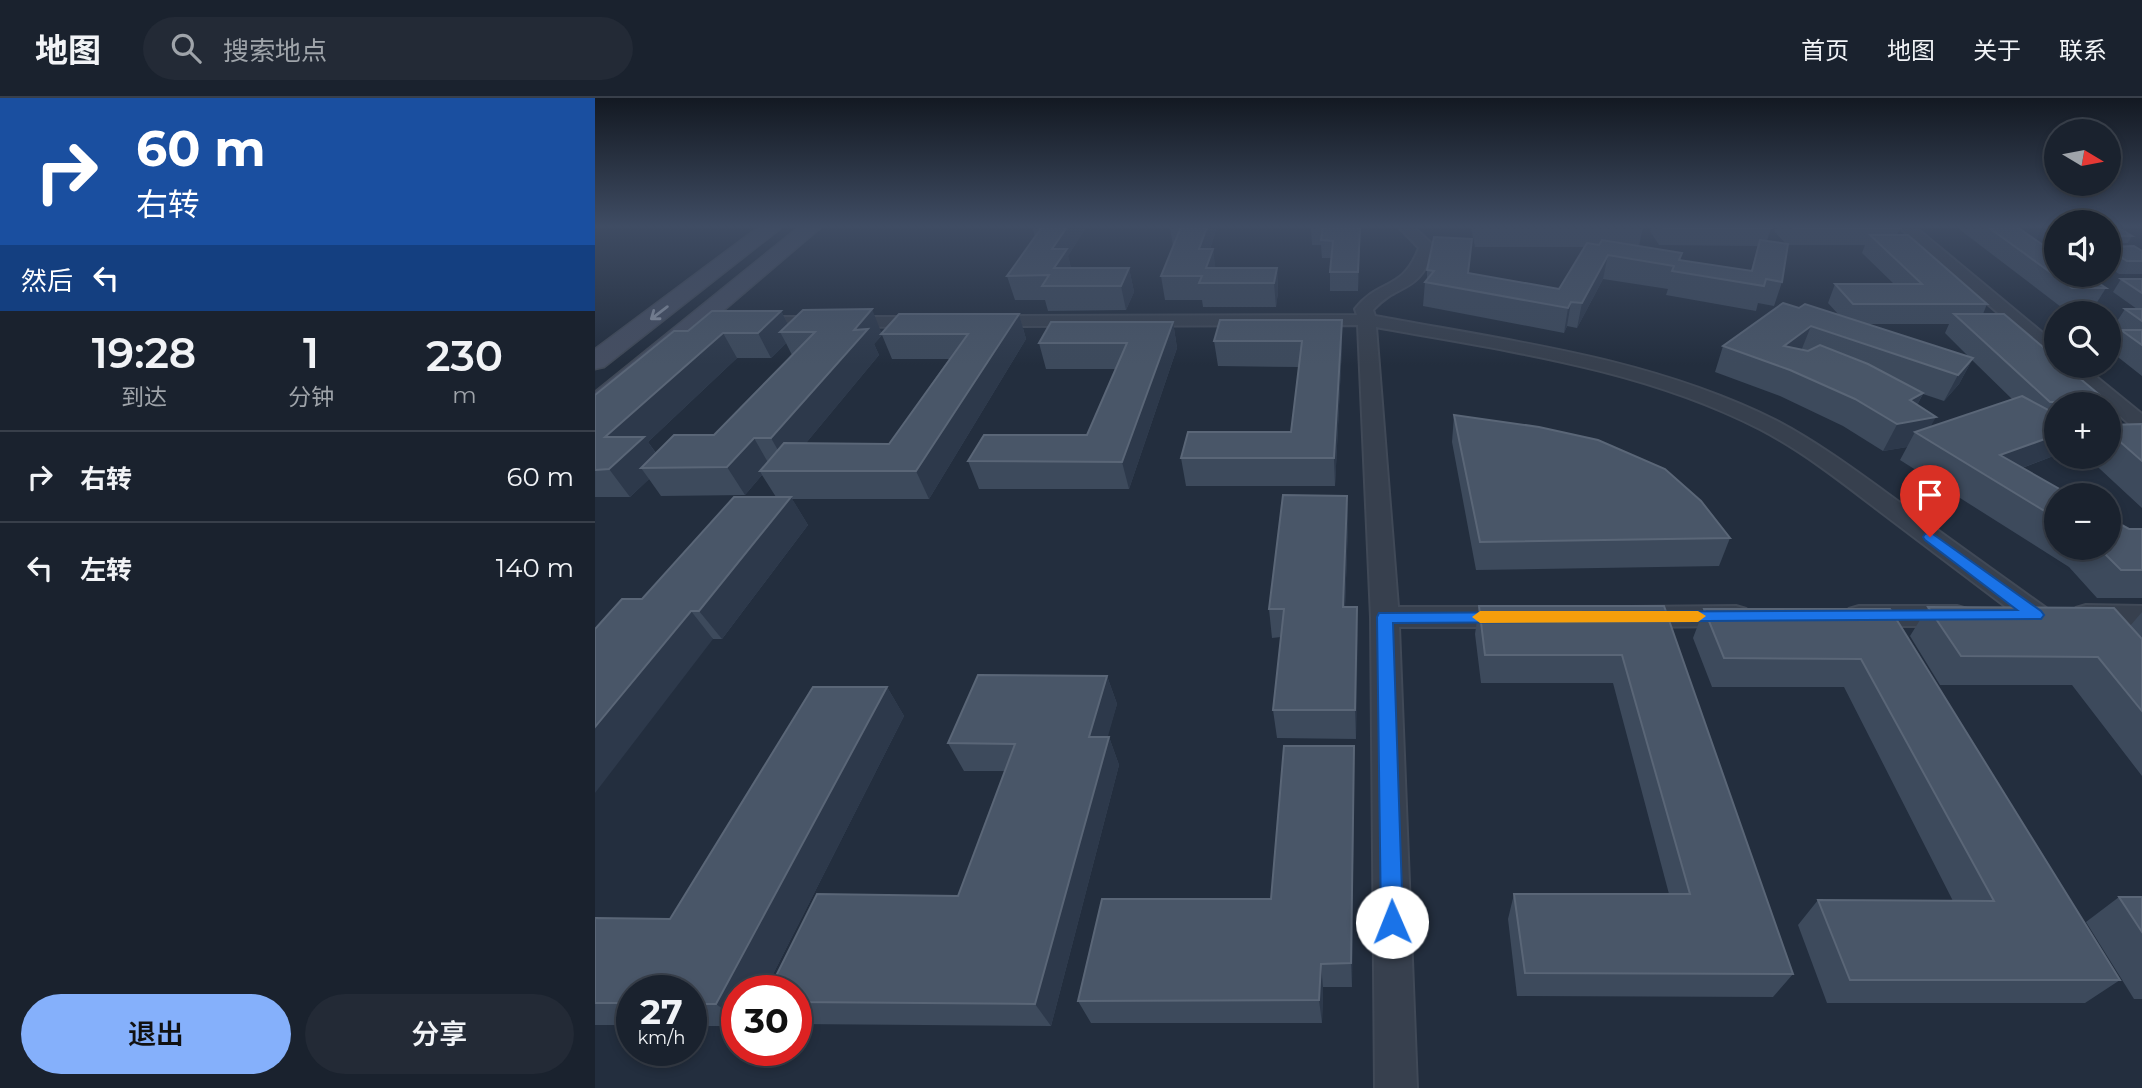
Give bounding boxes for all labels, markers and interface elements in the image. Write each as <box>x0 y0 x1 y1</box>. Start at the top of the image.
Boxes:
search box <box>143 17 633 80</box>
icon: search <box>167 29 205 67</box>
text: 地图 <box>35 30 101 70</box>
text: 搜索地点 <box>223 35 327 67</box>
text: 首页 <box>1801 36 1849 65</box>
text: 地图 <box>1887 36 1935 65</box>
text: 关于 <box>1973 36 2021 65</box>
text: 联系 <box>2059 36 2107 65</box>
text: 60 m <box>136 119 266 178</box>
north arrow <box>2044 119 2121 196</box>
map controls <box>2044 119 2121 560</box>
icon: right <box>21 126 112 217</box>
text: 右转 <box>136 185 200 224</box>
button: sound <box>2044 210 2121 287</box>
icon: left <box>87 259 125 297</box>
text: 然后 <box>21 265 73 297</box>
button: search <box>2044 301 2121 378</box>
one-way arrow <box>650 305 669 320</box>
text: 19:28 <box>92 327 196 379</box>
text: 1 <box>303 327 319 379</box>
text: 230 <box>426 330 503 382</box>
text: m <box>452 381 477 409</box>
text: 到达 <box>121 383 167 411</box>
text: 分钟 <box>288 383 334 411</box>
button: + <box>2044 392 2121 469</box>
icon: right <box>21 458 59 496</box>
text: 60 m <box>507 461 574 493</box>
text: 右转 <box>80 463 132 495</box>
pin <box>1900 465 1960 537</box>
icon: arrive <box>1911 476 1949 514</box>
button: − <box>2044 483 2121 560</box>
icon: left <box>21 549 59 587</box>
text: 140 m <box>496 552 574 584</box>
text: 左转 <box>80 554 132 586</box>
position arrow <box>1355 885 1429 959</box>
speed limit sign: 30 <box>721 975 812 1066</box>
text: 27 <box>640 990 683 1033</box>
button: 退出 <box>21 994 291 1074</box>
button: 分享 <box>305 994 574 1074</box>
text: km/h <box>637 1027 686 1049</box>

